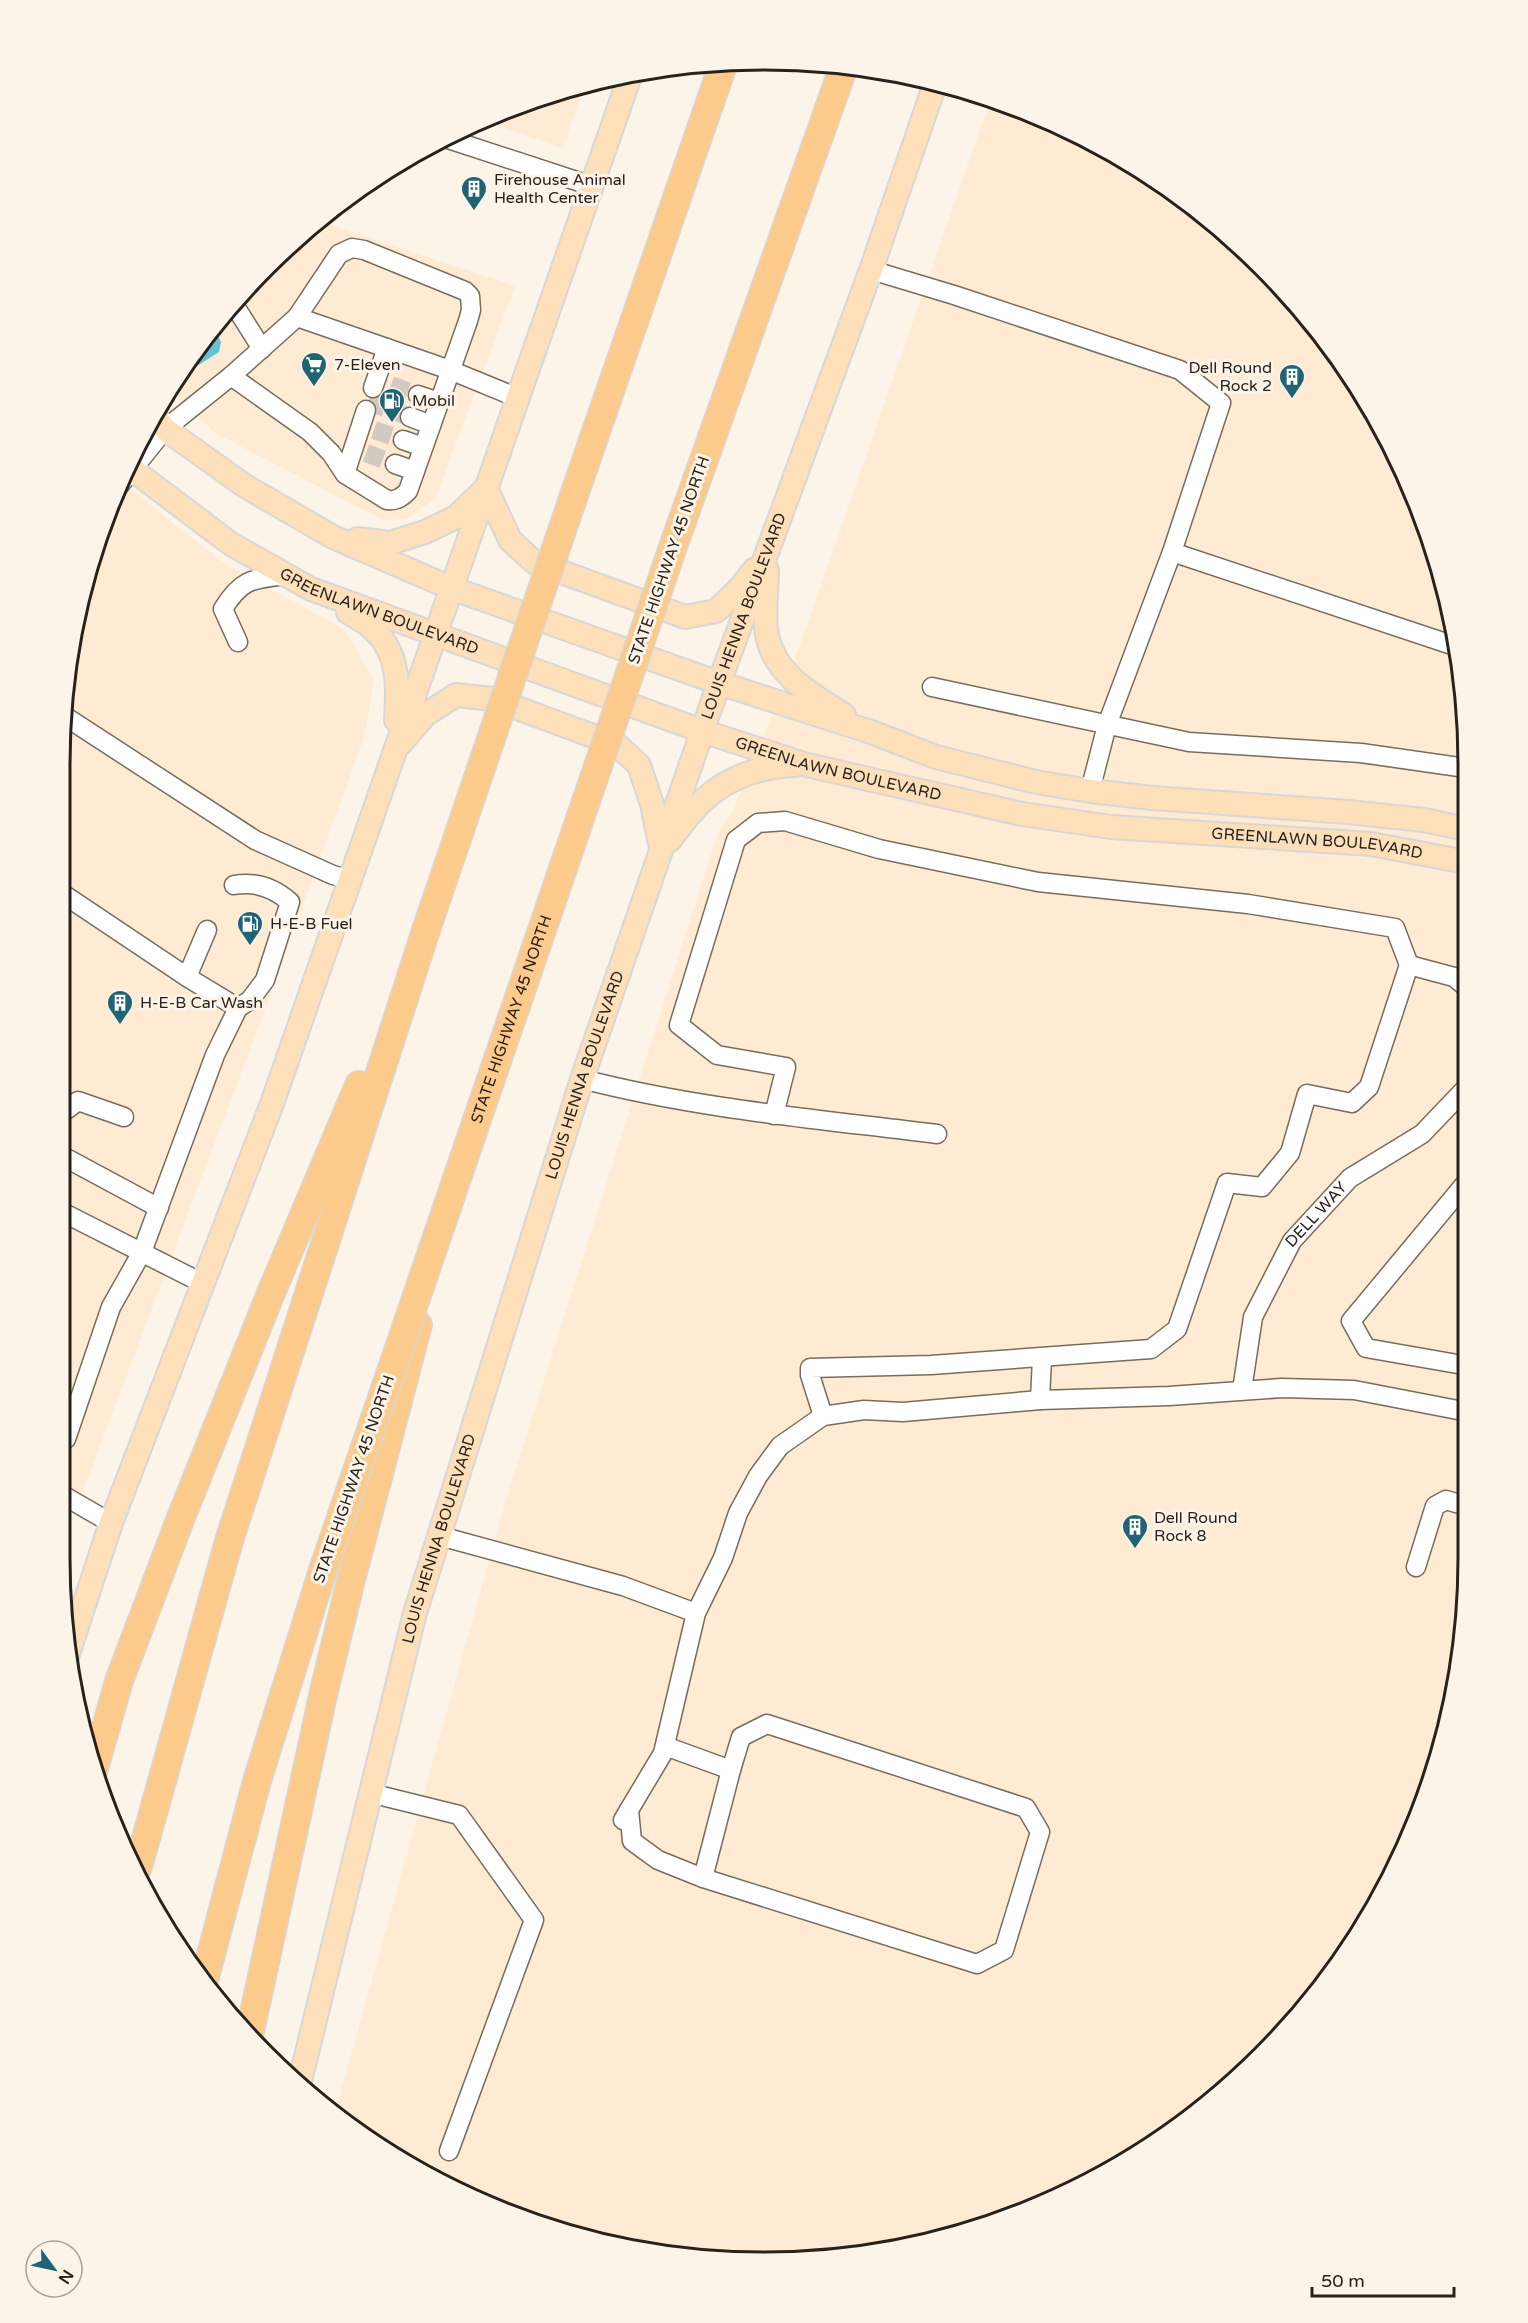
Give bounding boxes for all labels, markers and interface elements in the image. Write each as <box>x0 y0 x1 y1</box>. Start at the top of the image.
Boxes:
place label: Firehouse Animal Health Center <box>494 170 626 208</box>
building icon: Firehouse Animal Health Center <box>459 174 489 212</box>
supermarket icon: 7-Eleven <box>299 350 329 388</box>
place label: 7-Eleven <box>334 355 401 375</box>
place label: Dell Round Rock 2 <box>1188 358 1272 396</box>
building icon: Dell Round Rock 2 <box>1277 362 1307 400</box>
fuel station icon: Mobil <box>377 386 407 424</box>
place label: Mobil <box>412 391 455 411</box>
street label: STATE HIGHWAY 45 NORTH <box>624 453 714 667</box>
street label: LOUIS HENNA BOULEVARD <box>697 510 791 722</box>
street label: GREENLAWN BOULEVARD <box>276 563 482 659</box>
street label: GREENLAWN BOULEVARD <box>733 732 943 805</box>
street label: GREENLAWN BOULEVARD <box>1211 824 1424 864</box>
fuel station icon: H-E-B Fuel <box>235 909 265 947</box>
street label: STATE HIGHWAY 45 NORTH <box>466 912 556 1126</box>
place label: H-E-B Fuel <box>270 914 353 934</box>
street label: LOUIS HENNA BOULEVARD <box>541 968 629 1182</box>
building icon: H-E-B Car Wash <box>105 988 135 1026</box>
place label: H-E-B Car Wash <box>140 993 263 1013</box>
street label: DELL WAY <box>1281 1178 1351 1252</box>
street label: STATE HIGHWAY 45 NORTH <box>309 1372 399 1586</box>
street label: LOUIS HENNA BOULEVARD <box>398 1431 480 1646</box>
place label: Dell Round Rock 8 <box>1154 1508 1238 1546</box>
building icon: Dell Round Rock 8 <box>1120 1512 1150 1550</box>
north arrow <box>24 2239 84 2299</box>
scale bar <box>1312 2260 1454 2298</box>
text: N <box>54 2266 78 2287</box>
text: 50 m <box>1321 2270 1365 2292</box>

